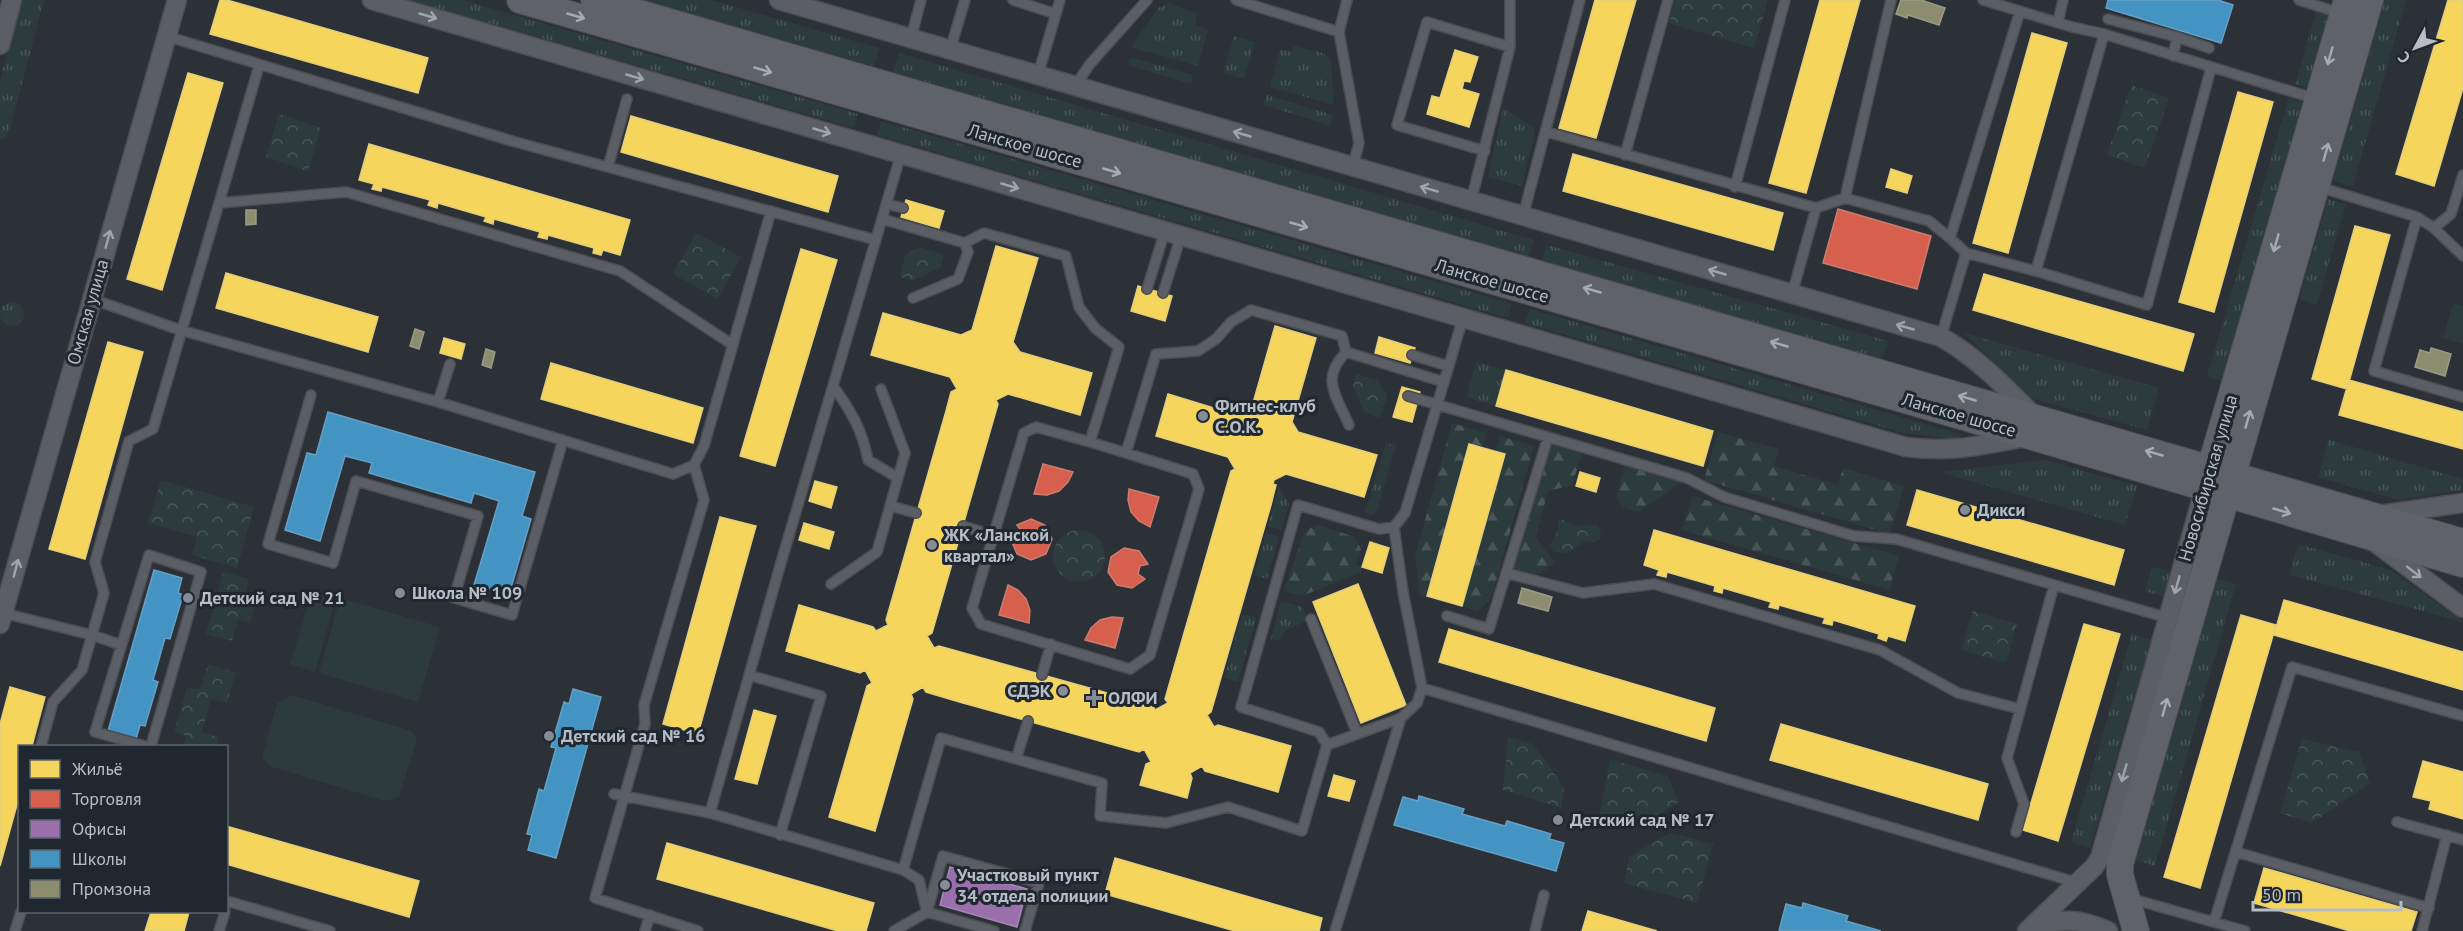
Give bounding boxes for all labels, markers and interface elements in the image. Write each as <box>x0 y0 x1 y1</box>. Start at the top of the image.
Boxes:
one-way arrow <box>418 11 437 22</box>
one-way arrow <box>566 11 585 22</box>
north arrow <box>2385 18 2445 78</box>
one-way arrow <box>2324 46 2335 65</box>
text: С <box>2393 48 2414 68</box>
one-way arrow <box>753 65 772 77</box>
one-way arrow <box>625 72 644 83</box>
street label: Ланское шоссе <box>965 118 1085 173</box>
one-way arrow <box>812 126 831 137</box>
one-way arrow <box>1233 128 1252 139</box>
one-way arrow <box>2321 143 2332 162</box>
one-way arrow <box>1102 166 1121 177</box>
one-way arrow <box>1000 181 1019 192</box>
one-way arrow <box>1420 183 1439 194</box>
one-way arrow <box>1289 220 1308 232</box>
one-way arrow <box>103 230 115 249</box>
one-way arrow <box>2270 234 2281 253</box>
street label: Ланское шоссе <box>1432 253 1552 308</box>
street label: Омская улица <box>61 256 114 367</box>
one-way arrow <box>1708 266 1727 278</box>
one-way arrow <box>1583 284 1602 295</box>
one-way arrow <box>1896 321 1915 332</box>
one-way arrow <box>1770 338 1789 349</box>
street label: Ланское шоссе <box>1899 387 2019 442</box>
one-way arrow <box>1958 392 1977 404</box>
street label: Новосибирская улица <box>2173 392 2242 564</box>
place label: Фитнес-клуб С.О.К. <box>1215 394 1316 438</box>
marker: Фитнес-клуб С.О.К. <box>1196 409 1210 423</box>
one-way arrow <box>2243 410 2254 429</box>
one-way arrow <box>2145 447 2164 458</box>
place label: Дикси <box>1977 498 2025 521</box>
marker: Дикси <box>1958 503 1972 517</box>
one-way arrow <box>2273 506 2292 517</box>
place label: ЖК «Ланской квартал» <box>943 523 1049 567</box>
marker: ЖК «Ланской квартал» <box>925 538 939 552</box>
one-way arrow <box>10 559 22 578</box>
one-way arrow <box>2406 565 2422 578</box>
one-way arrow <box>2171 575 2182 594</box>
place label: Школа № 109 <box>412 581 522 604</box>
place label: Детский сад № 21 <box>200 586 344 609</box>
marker: Школа № 109 <box>393 586 407 600</box>
marker: Детский сад № 21 <box>181 591 195 605</box>
place label: СДЭК <box>1007 679 1051 702</box>
marker: СДЭК <box>1056 684 1070 698</box>
place label: ОЛФИ <box>1108 686 1157 709</box>
marker: ОЛФИ <box>1085 689 1103 707</box>
one-way arrow <box>2160 698 2171 717</box>
place label: Детский сад № 16 <box>561 724 705 747</box>
marker: Детский сад № 16 <box>542 729 556 743</box>
legend <box>18 745 228 913</box>
text: Жильё <box>71 757 123 780</box>
one-way arrow <box>2118 763 2129 782</box>
text: Торговля <box>72 787 142 810</box>
place label: Детский сад № 17 <box>1570 808 1714 831</box>
marker: Детский сад № 17 <box>1551 813 1565 827</box>
text: Офисы <box>72 817 126 840</box>
text: Школы <box>72 847 127 870</box>
place label: Участковый пункт 34 отдела полиции <box>956 863 1108 907</box>
scale bar <box>2253 874 2402 912</box>
text: Промзона <box>72 877 151 900</box>
marker: Участковый пункт 34 отдела полиции <box>938 878 952 892</box>
text: 50 m <box>2262 883 2301 906</box>

